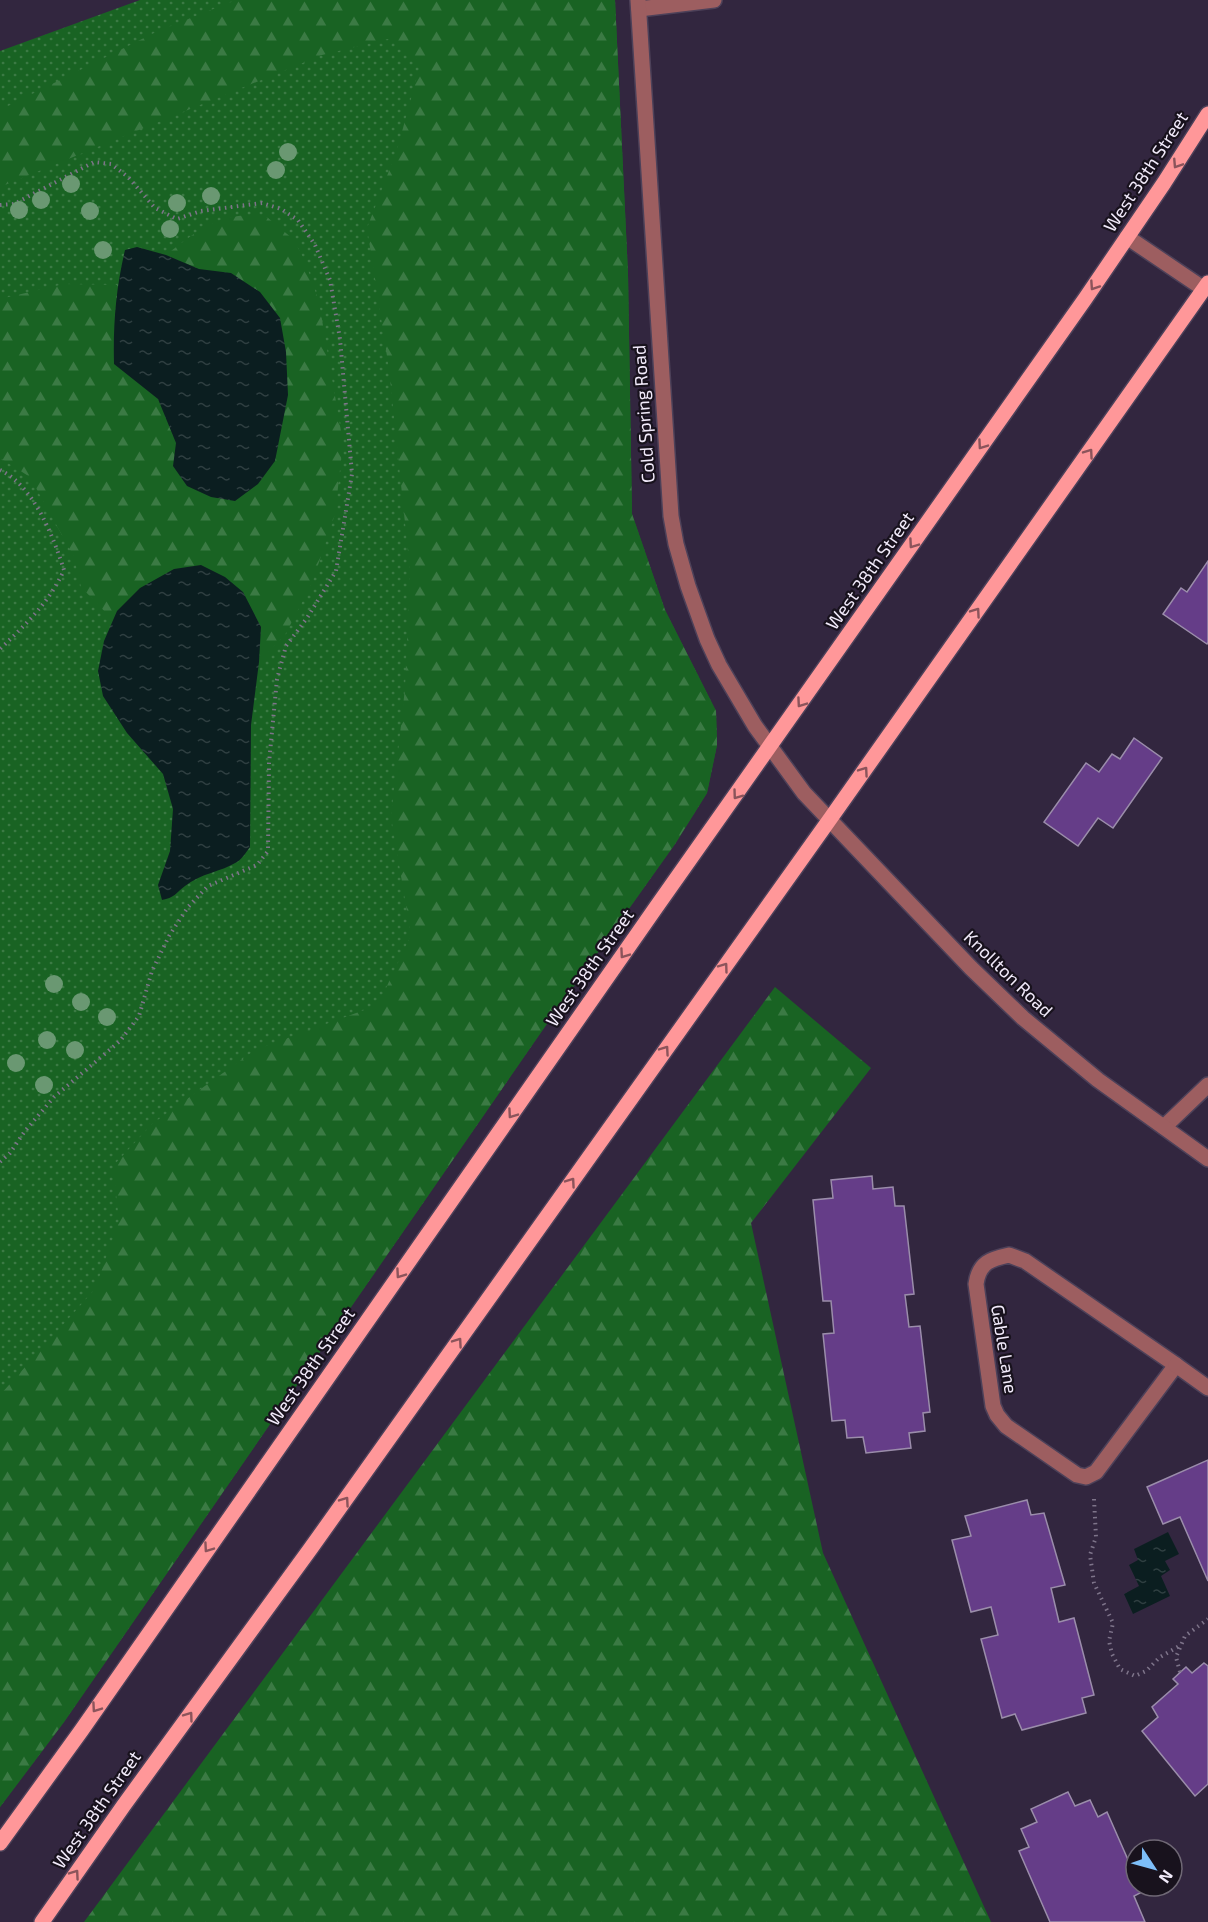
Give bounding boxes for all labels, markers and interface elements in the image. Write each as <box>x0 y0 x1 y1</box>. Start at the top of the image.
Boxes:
street label: West 38th Street <box>1098 107 1192 236</box>
one-way arrow <box>1173 157 1184 168</box>
one-way arrow <box>1090 279 1101 290</box>
street label: Cold Spring Road <box>627 344 659 484</box>
one-way arrow <box>978 439 989 450</box>
one-way arrow <box>1082 448 1093 459</box>
street label: West 38th Street <box>820 507 918 634</box>
one-way arrow <box>909 537 920 548</box>
one-way arrow <box>969 608 980 619</box>
one-way arrow <box>797 697 808 708</box>
one-way arrow <box>857 767 868 778</box>
one-way arrow <box>733 788 744 799</box>
street label: West 38th Street <box>540 904 638 1031</box>
street label: Knollton Road <box>960 925 1058 1021</box>
one-way arrow <box>620 947 631 958</box>
one-way arrow <box>716 963 727 974</box>
one-way arrow <box>657 1045 668 1056</box>
one-way arrow <box>508 1107 519 1118</box>
one-way arrow <box>564 1178 575 1189</box>
one-way arrow <box>396 1267 407 1278</box>
street label: West 38th Street <box>261 1303 359 1430</box>
street label: Gable Lane <box>987 1303 1023 1395</box>
one-way arrow <box>451 1337 462 1348</box>
one-way arrow <box>338 1496 349 1507</box>
one-way arrow <box>204 1542 215 1553</box>
one-way arrow <box>92 1702 103 1713</box>
one-way arrow <box>182 1711 193 1722</box>
street label: West 38th Street <box>47 1746 145 1873</box>
north arrow <box>1124 1838 1184 1898</box>
text: N <box>1155 1867 1178 1887</box>
one-way arrow <box>68 1870 79 1881</box>

